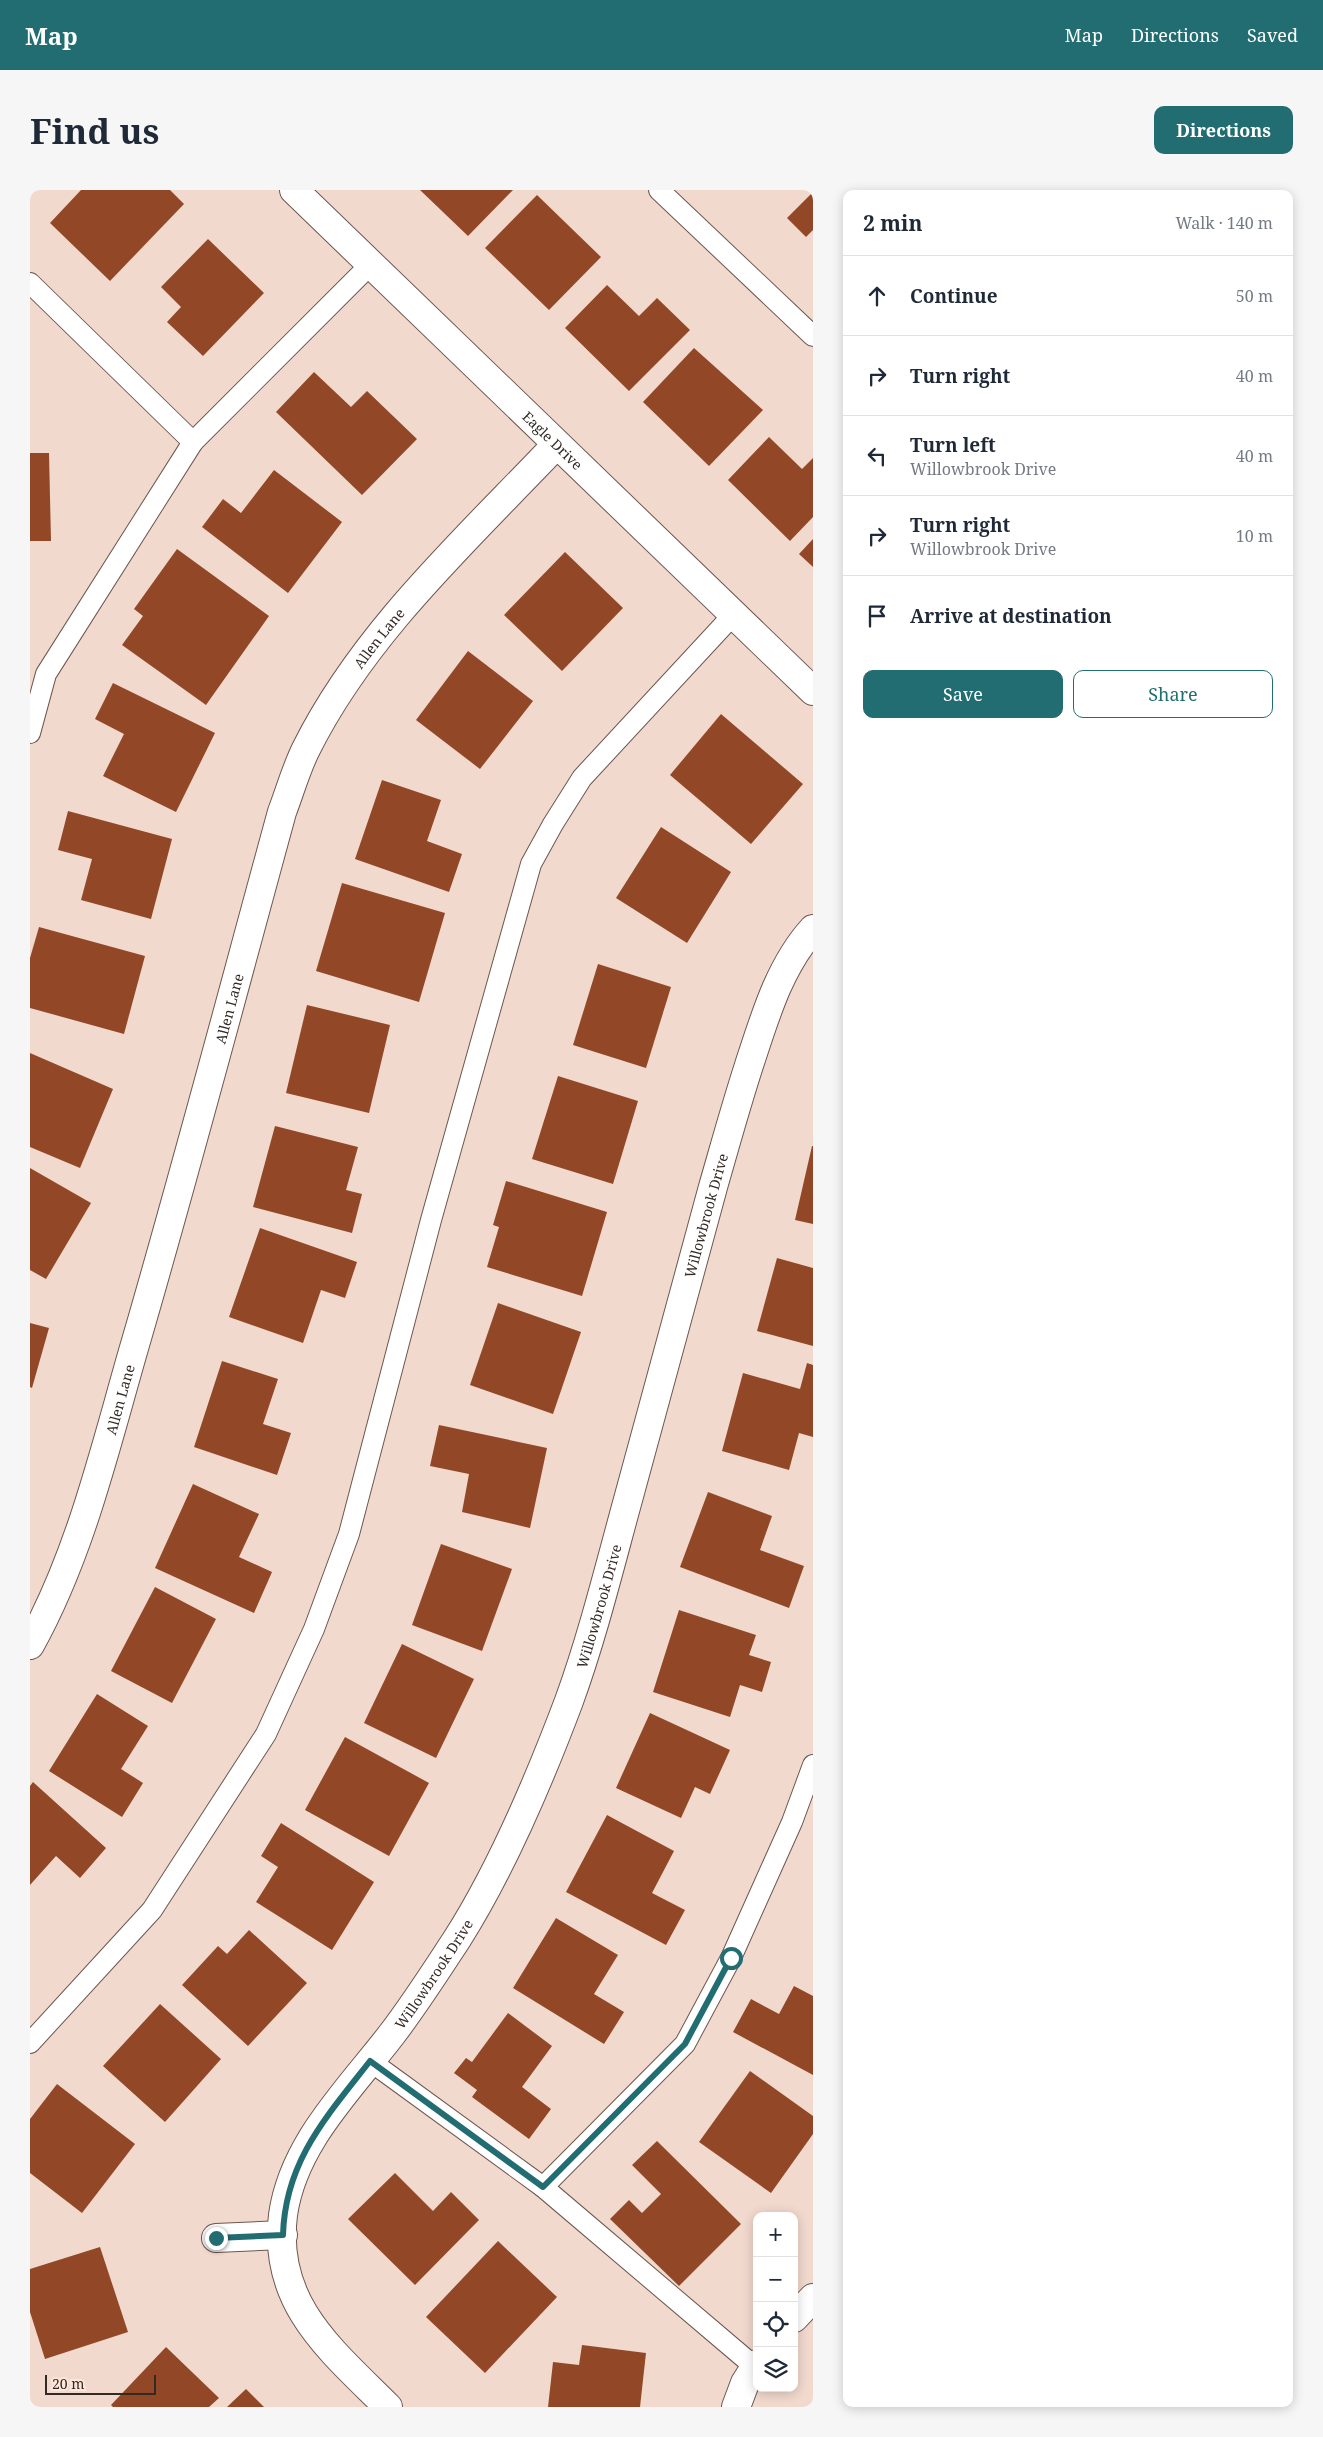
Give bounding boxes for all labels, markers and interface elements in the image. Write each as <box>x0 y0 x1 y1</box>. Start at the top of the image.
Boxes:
text: Map <box>25 19 78 52</box>
text: Map <box>1065 23 1103 47</box>
text: Directions <box>1131 23 1219 47</box>
text: Saved <box>1247 23 1298 47</box>
button: Directions <box>1154 106 1293 154</box>
text: Find us <box>30 107 159 154</box>
text: 2 min <box>863 209 922 237</box>
text: Walk · 140 m <box>1176 212 1273 234</box>
icon: ahead <box>863 282 891 310</box>
text: Continue <box>910 283 998 309</box>
text: 50 m <box>1236 285 1273 307</box>
icon: right <box>863 362 891 390</box>
text: Turn right <box>910 363 1010 389</box>
text: 40 m <box>1236 365 1273 387</box>
street label: Eagle Drive <box>519 407 587 473</box>
text: Turn left <box>910 432 996 458</box>
icon: left <box>863 442 891 470</box>
text: 40 m <box>1236 445 1273 467</box>
text: Willowbrook Drive <box>910 458 1056 480</box>
text: Turn right <box>910 512 1010 538</box>
icon: right <box>863 522 891 550</box>
text: 10 m <box>1236 525 1273 547</box>
text: Willowbrook Drive <box>910 538 1056 560</box>
icon: arrive <box>863 602 891 630</box>
text: Arrive at destination <box>910 603 1112 629</box>
street label: Allen Lane <box>349 604 408 672</box>
button: Save <box>863 670 1063 718</box>
button: Share <box>1073 670 1273 718</box>
street label: Allen Lane <box>210 971 247 1046</box>
street label: Willowbrook Drive <box>679 1151 732 1280</box>
street label: Allen Lane <box>101 1362 138 1437</box>
street label: Willowbrook Drive <box>572 1542 625 1670</box>
street label: Willowbrook Drive <box>390 1915 477 2032</box>
route start <box>720 1947 743 1970</box>
map controls <box>753 2212 798 2392</box>
button: + <box>753 2212 798 2257</box>
route end <box>205 2227 228 2250</box>
button: − <box>753 2257 798 2302</box>
button: locate <box>753 2302 798 2347</box>
button: layers <box>753 2347 798 2392</box>
scale bar <box>45 2372 156 2395</box>
text: 20 m <box>52 2374 85 2393</box>

